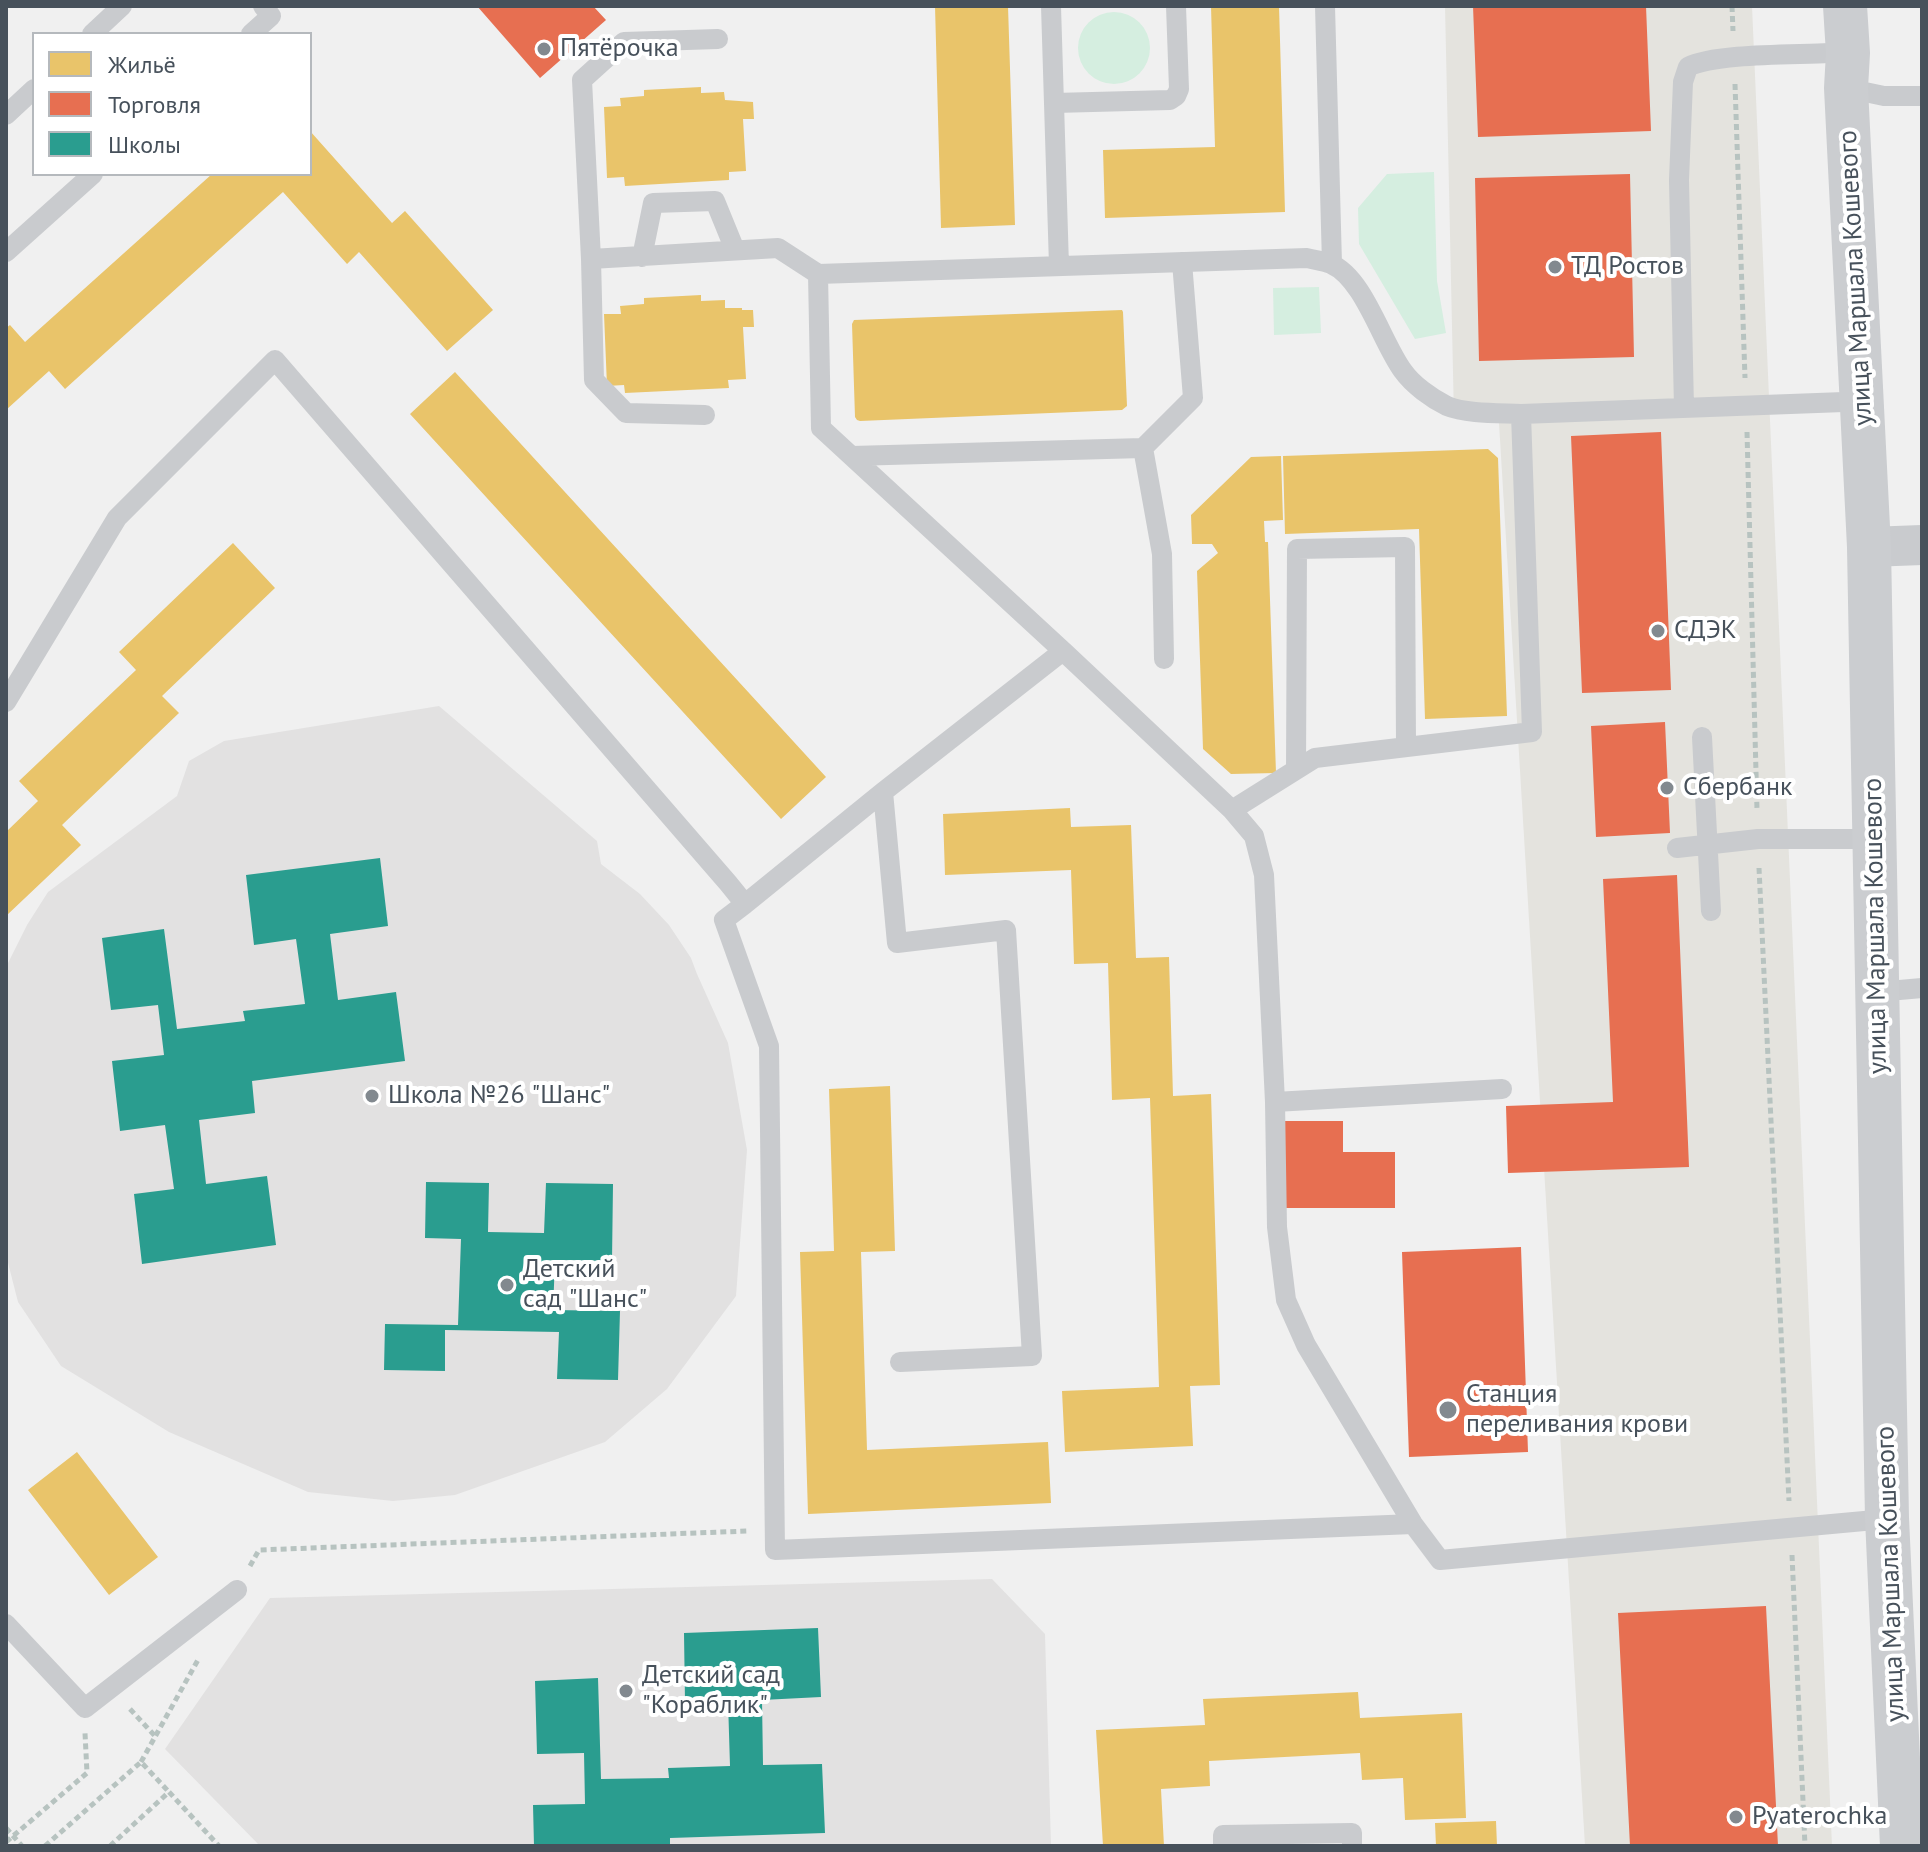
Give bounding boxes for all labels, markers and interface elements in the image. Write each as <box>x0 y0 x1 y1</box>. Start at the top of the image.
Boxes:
legend <box>32 32 312 176</box>
place label: Пятёрочка <box>560 33 679 65</box>
marker: Пятёрочка <box>535 40 553 58</box>
text: Жильё <box>108 49 176 80</box>
text: Торговля <box>108 89 201 120</box>
text: Школы <box>108 129 181 160</box>
street label: улица Маршала Кошевого <box>1833 129 1879 427</box>
place label: ТД Ростов <box>1571 251 1684 283</box>
marker: ТД Ростов <box>1546 258 1564 276</box>
place label: СДЭК <box>1674 615 1737 647</box>
marker: СДЭК <box>1649 622 1667 640</box>
place label: Сбербанк <box>1683 772 1792 804</box>
street label: улица Маршала Кошевого <box>1858 778 1894 1074</box>
marker: Сбербанк <box>1658 779 1676 797</box>
place label: Школа №26 "Шанс" <box>388 1080 610 1112</box>
marker: Школа №26 "Шанс" <box>363 1087 381 1105</box>
place label: Детский сад "Шанс" <box>523 1254 647 1316</box>
marker: Детский сад "Шанс" <box>498 1276 516 1294</box>
place label: Станция переливания крови <box>1466 1379 1688 1440</box>
marker: Станция переливания крови <box>1437 1399 1459 1421</box>
street label: улица Маршала Кошевого <box>1870 1426 1912 1722</box>
place label: Детский сад "Кораблик" <box>642 1660 780 1722</box>
marker: Детский сад "Кораблик" <box>617 1682 635 1700</box>
place label: Pyaterochka <box>1752 1801 1887 1833</box>
marker: Pyaterochka <box>1727 1808 1745 1826</box>

